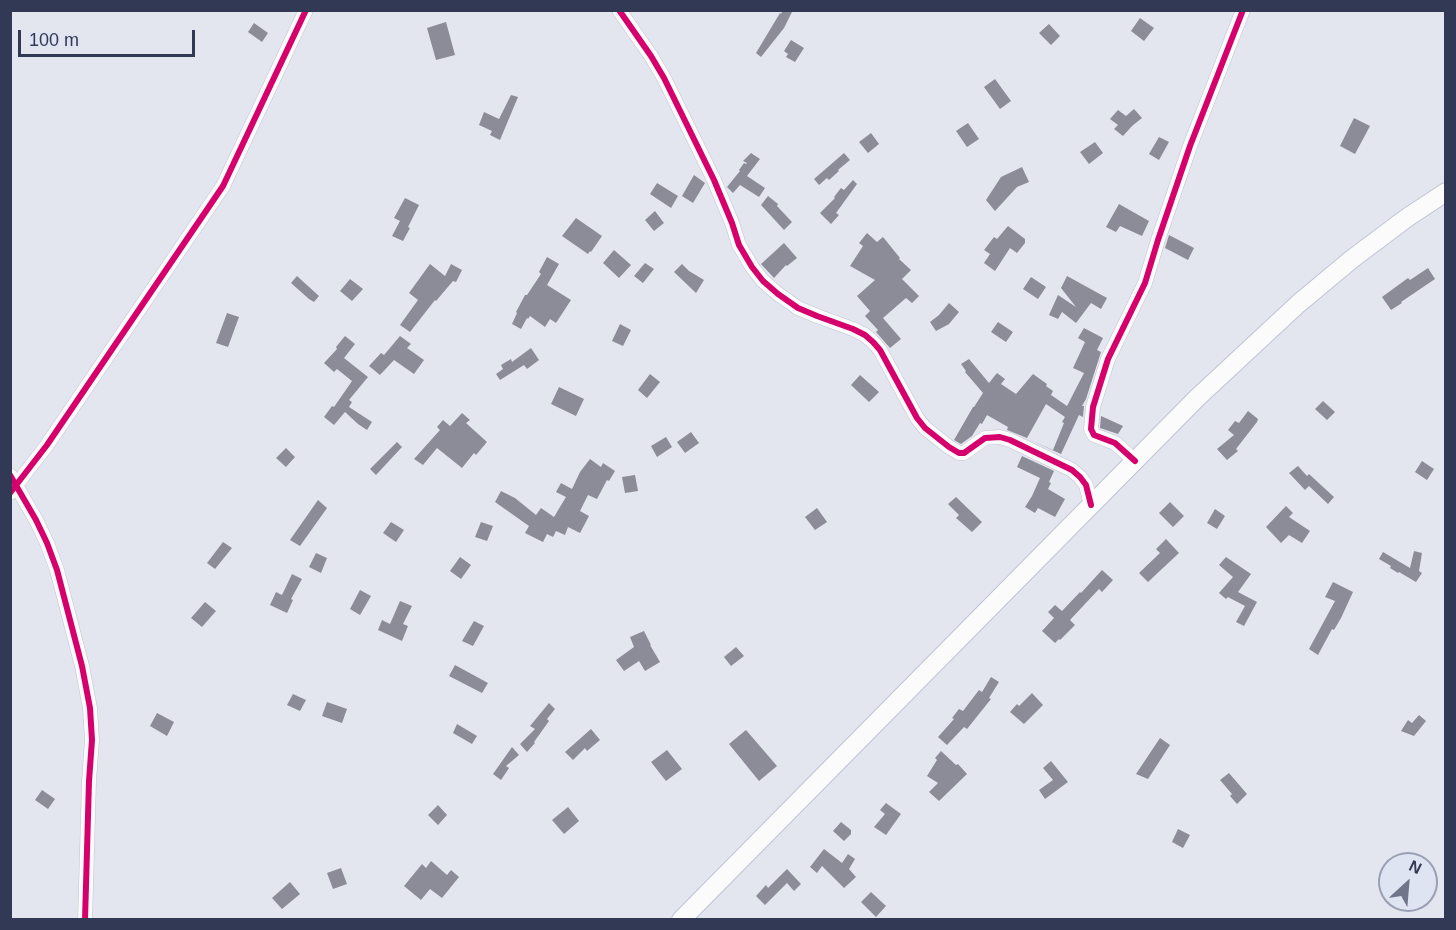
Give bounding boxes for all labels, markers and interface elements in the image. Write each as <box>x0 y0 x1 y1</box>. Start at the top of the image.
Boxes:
scale bar <box>21 18 198 56</box>
text: 100 m <box>29 30 79 50</box>
north arrow <box>1378 852 1438 912</box>
text: N <box>1406 857 1424 877</box>

